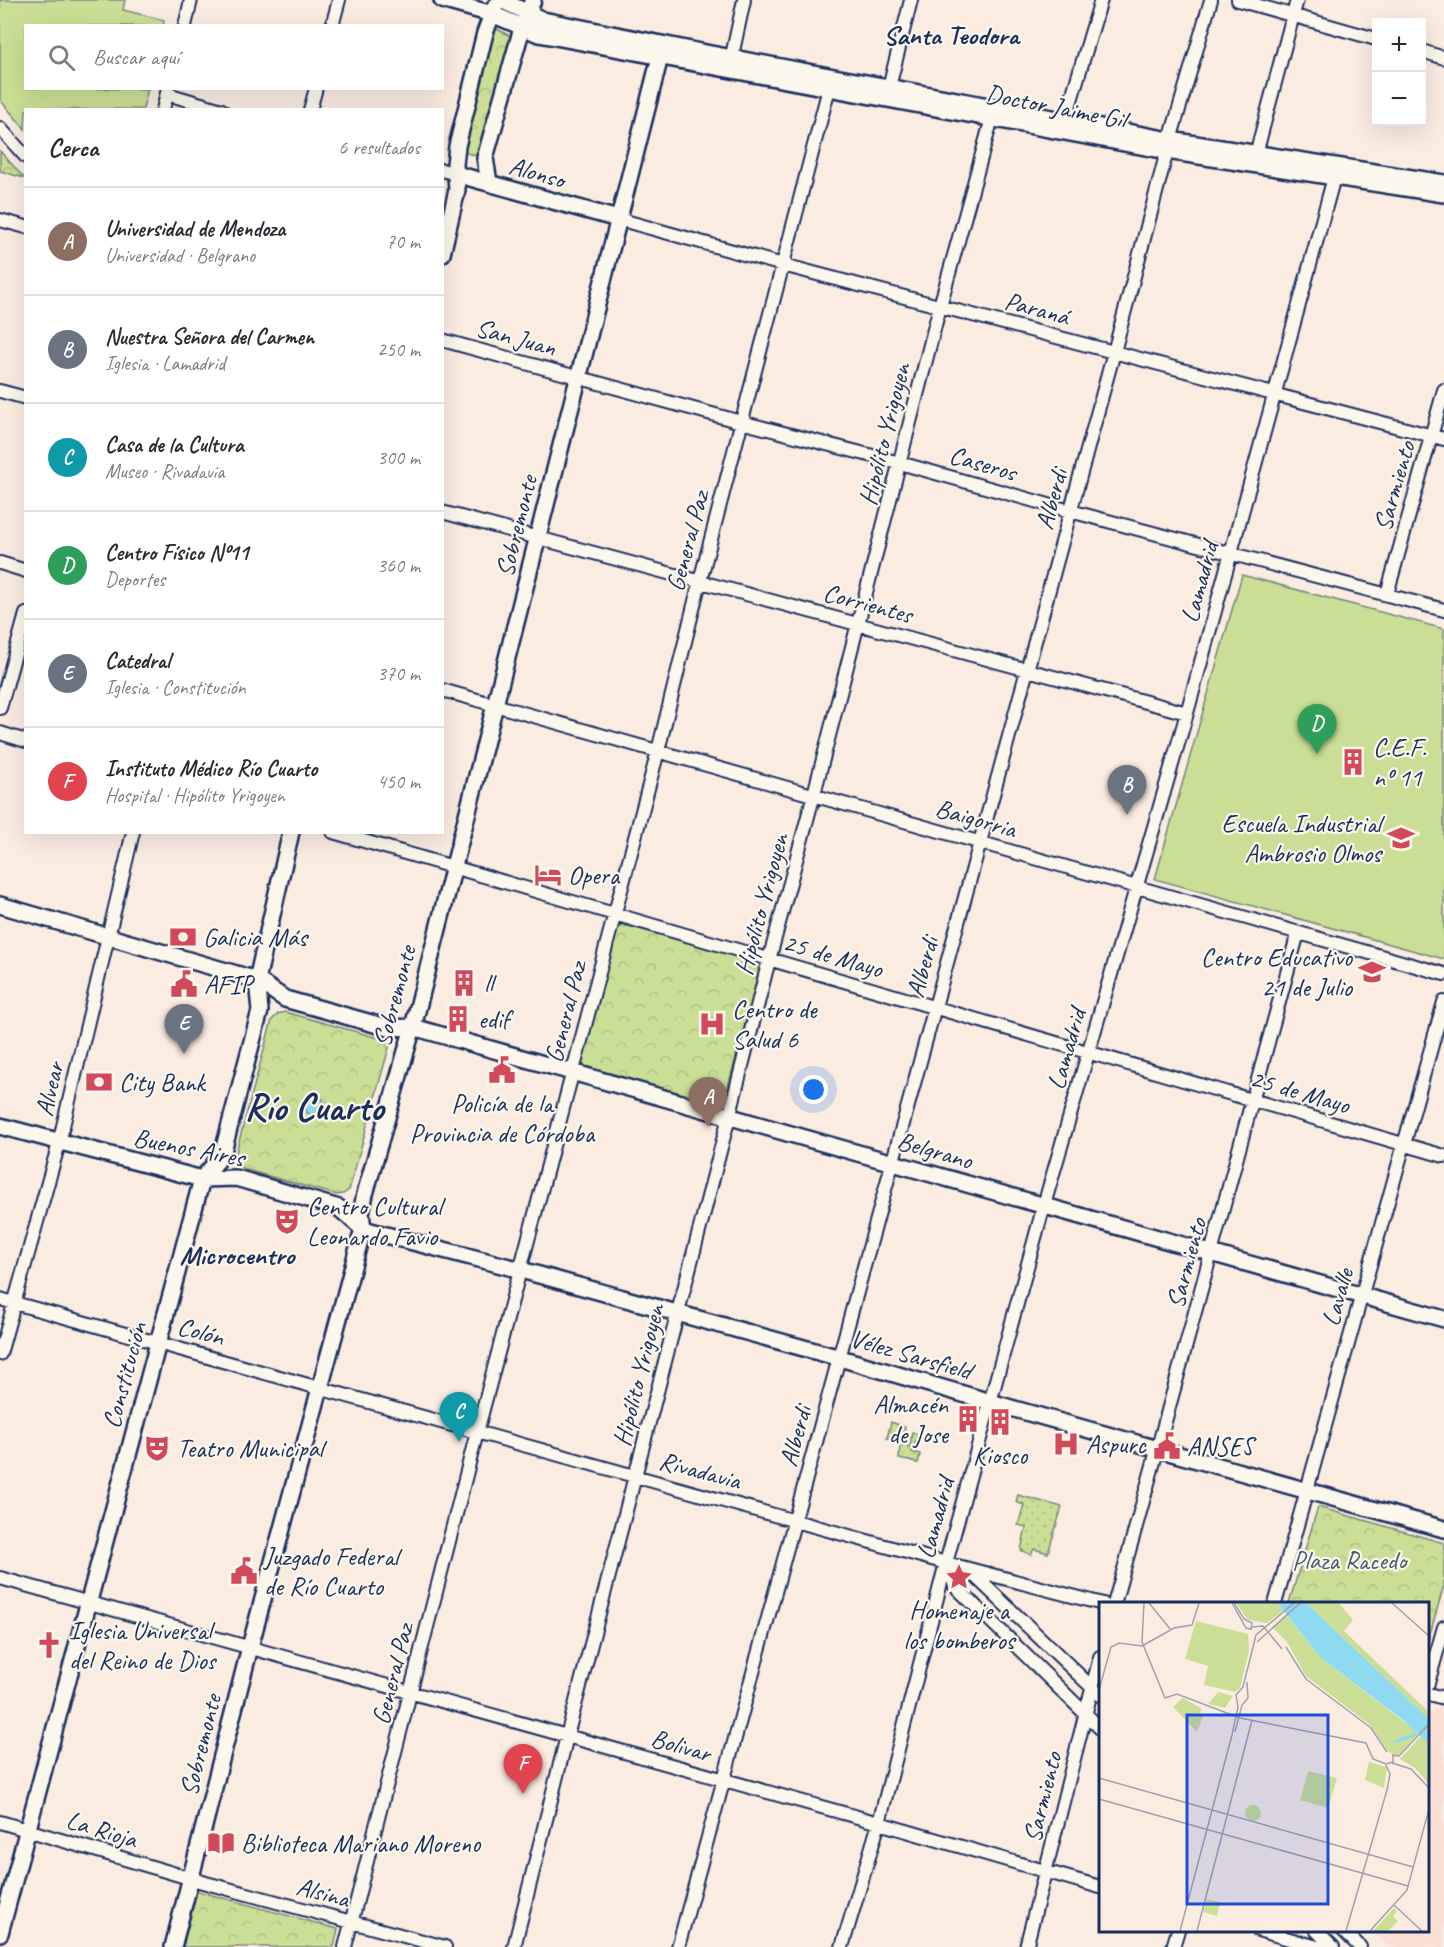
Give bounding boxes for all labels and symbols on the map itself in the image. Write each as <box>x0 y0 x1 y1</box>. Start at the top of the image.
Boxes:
district label: Santa Teodora <box>883 18 1021 52</box>
street label: Doctor Jaime Gil <box>983 77 1133 137</box>
street label: Alonso <box>505 149 571 197</box>
street label: Paraná <box>1001 284 1075 334</box>
street label: San Juan <box>472 311 560 364</box>
street label: Hipólito Yrigoyen <box>851 358 918 509</box>
street label: Sarmiento <box>1366 436 1423 535</box>
street label: Caseros <box>945 438 1022 489</box>
street label: Alberdi <box>1028 462 1076 533</box>
street label: Sobremonte <box>488 470 546 580</box>
street label: General Paz <box>658 485 717 595</box>
street label: Lamadrid <box>1173 535 1227 626</box>
street label: Corrientes <box>820 576 918 632</box>
pin: D <box>1298 704 1336 754</box>
place label: C.E.F. nº 11 <box>1373 731 1427 794</box>
building icon: C.E.F. nº 11 <box>1338 747 1368 777</box>
pin: B <box>1108 766 1146 815</box>
street label: Baigorria <box>932 791 1021 846</box>
place label: Escuela Industrial Ambrosio Olmos <box>1221 807 1386 870</box>
school or university icon: Escuela Industrial Ambrosio Olmos <box>1386 823 1416 853</box>
street label: Hipólito Yrigoyen <box>727 828 797 979</box>
place label: Opera <box>568 859 621 892</box>
hotel icon: Opera <box>533 860 563 890</box>
place label: Galicia Más <box>203 921 309 954</box>
bank icon: Galicia Más <box>168 922 198 952</box>
street label: 25 de Mayo <box>779 926 888 986</box>
street label: Alberdi <box>899 930 947 1001</box>
street label: Sobremonte <box>365 940 424 1050</box>
place label: Centro Educativo 21 de Julio <box>1201 941 1354 1004</box>
street label: General Paz <box>537 956 595 1066</box>
school or university icon: Centro Educativo 21 de Julio <box>1357 957 1387 987</box>
place label: ll <box>484 967 497 1000</box>
place label: AFIP <box>204 968 255 1001</box>
building icon: ll <box>449 968 479 998</box>
public building icon: AFIP <box>169 969 199 999</box>
place label: Centro de Salud 6 <box>732 993 818 1056</box>
street label: Lamadrid <box>1039 1002 1095 1093</box>
place label: edif <box>478 1003 515 1036</box>
pin: E <box>164 1004 204 1054</box>
building icon: edif <box>443 1004 473 1034</box>
hospital icon: Centro de Salud 6 <box>697 1009 727 1039</box>
public building icon: Policía de la Provincia de Córdoba <box>487 1055 517 1085</box>
street label: Alvear <box>27 1056 72 1119</box>
street label: 25 de Mayo <box>1246 1062 1355 1122</box>
place label: City Bank <box>119 1066 207 1099</box>
bank icon: City Bank <box>84 1067 114 1097</box>
your location <box>799 1075 828 1104</box>
pin: A <box>688 1078 728 1127</box>
district label: Río Cuarto <box>245 1084 386 1131</box>
place label: Policía de la Provincia de Córdoba <box>410 1087 596 1150</box>
street label: Buenos Aires <box>131 1121 249 1175</box>
street label: Belgrano <box>894 1124 978 1177</box>
place label: Centro Cultural Leonardo Favio <box>307 1190 446 1253</box>
theatre icon: Centro Cultural Leonardo Favio <box>272 1206 302 1236</box>
street label: Sarmiento <box>1159 1213 1215 1312</box>
district label: Microcentro <box>180 1238 297 1272</box>
street label: Lavalle <box>1314 1263 1362 1330</box>
street label: Hipólito Yrigoyen <box>605 1299 672 1450</box>
street label: Colón <box>174 1309 229 1354</box>
street label: Constitución <box>94 1317 155 1432</box>
street label: Vélez Sarsfield <box>846 1321 979 1389</box>
place label: Almacén de Jose <box>873 1388 950 1451</box>
pin: C <box>440 1392 478 1442</box>
street label: Alberdi <box>772 1399 820 1470</box>
building icon: Almacén de Jose <box>953 1404 983 1434</box>
building icon: Kiosco <box>985 1407 1015 1437</box>
place label: Aspurc <box>1086 1428 1147 1461</box>
hospital icon: Aspurc <box>1051 1429 1081 1459</box>
place label: ANSES <box>1187 1430 1258 1463</box>
public building icon: ANSES <box>1152 1431 1182 1461</box>
place label: Teatro Municipal <box>177 1432 328 1465</box>
theatre icon: Teatro Municipal <box>142 1433 172 1463</box>
place label: Kiosco <box>973 1439 1029 1472</box>
street label: Rivadavia <box>656 1444 746 1498</box>
street label: Lamadrid <box>909 1471 963 1562</box>
place label: Juzgado Federal de Río Cuarto <box>262 1540 403 1603</box>
park label: Plaza Racedo <box>1292 1544 1409 1577</box>
public building icon: Juzgado Federal de Río Cuarto <box>229 1556 259 1586</box>
place icon: Homenaje a los bomberos <box>944 1562 974 1592</box>
place label: Homenaje a los bomberos <box>904 1594 1017 1657</box>
inset map <box>1099 1602 1429 1932</box>
place label: Iglesia Universal del Reino de Dios <box>69 1614 218 1677</box>
street label: General Paz <box>364 1618 422 1728</box>
church icon: Iglesia Universal del Reino de Dios <box>34 1630 64 1660</box>
street label: Sobremonte <box>172 1689 230 1799</box>
street label: Bolivar <box>647 1721 717 1770</box>
pin: F <box>504 1744 542 1794</box>
street label: Sarmiento <box>1015 1747 1070 1846</box>
street label: La Rioja <box>62 1803 143 1856</box>
place label: Biblioteca Mariano Moreno <box>241 1827 482 1860</box>
library icon: Biblioteca Mariano Moreno <box>206 1828 236 1858</box>
street label: Alsina <box>293 1870 354 1916</box>

